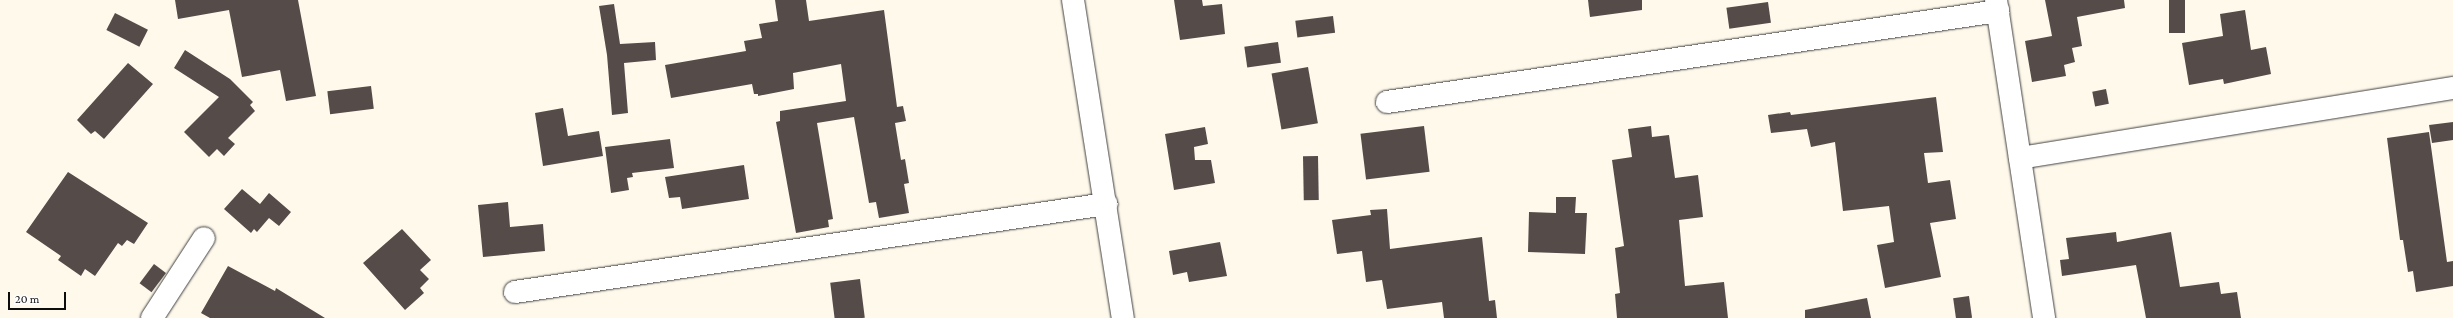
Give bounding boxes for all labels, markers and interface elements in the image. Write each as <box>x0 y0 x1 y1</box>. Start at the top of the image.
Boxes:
scale bar <box>10 284 68 310</box>
text: 20 m <box>15 292 39 306</box>

